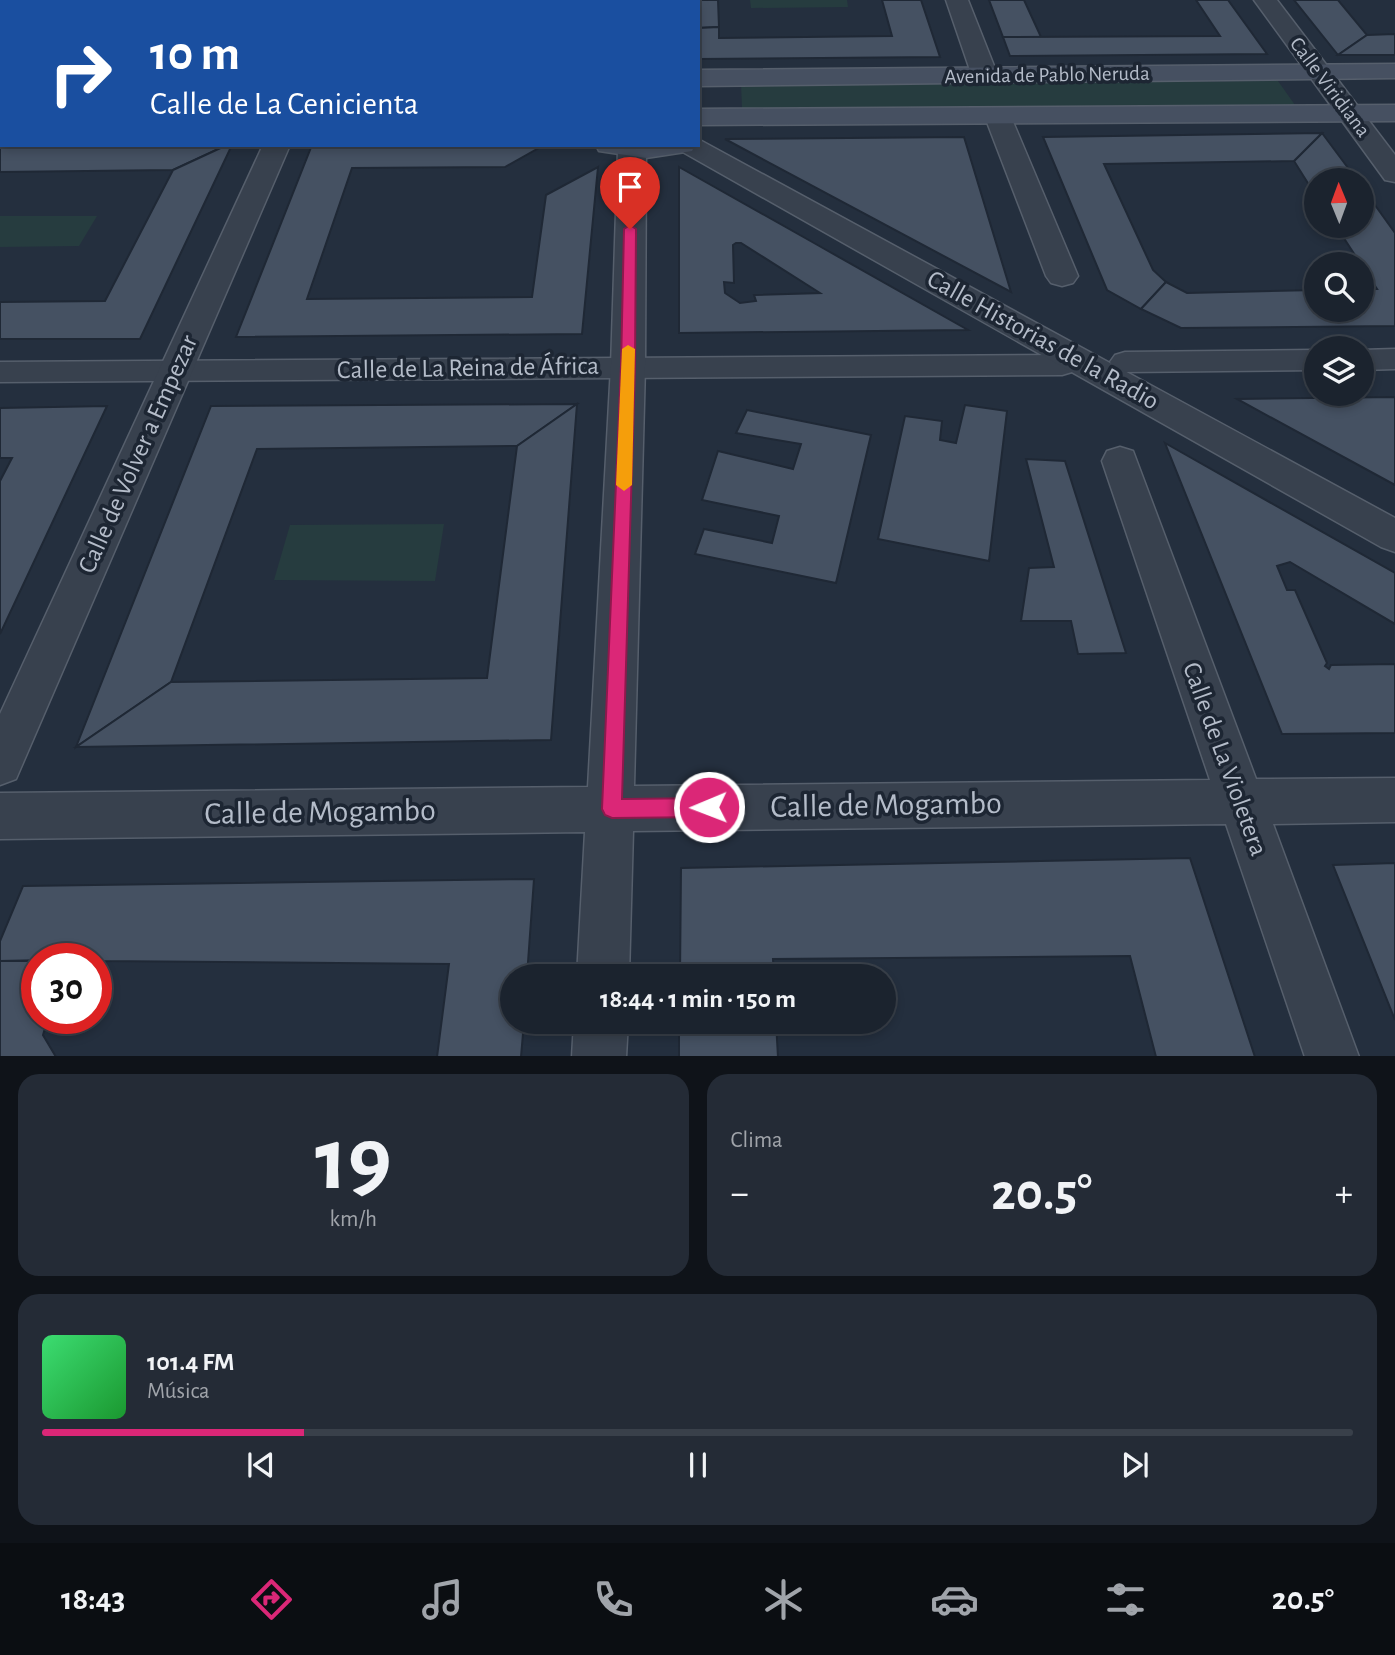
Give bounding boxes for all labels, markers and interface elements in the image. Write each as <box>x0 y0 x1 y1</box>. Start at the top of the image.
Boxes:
icon: right <box>35 28 126 119</box>
text: 10 m <box>150 30 240 79</box>
street label: Calle Viridiana <box>1286 33 1374 141</box>
street label: Avenida de Pablo Neruda <box>944 63 1150 87</box>
text: Calle de La Cenicienta <box>150 88 419 120</box>
pin <box>600 157 660 229</box>
icon: arrive <box>611 168 649 206</box>
north arrow <box>1304 168 1374 238</box>
map controls <box>1304 168 1374 406</box>
button: search <box>1304 252 1374 322</box>
street label: Calle Historias de la Radio <box>923 266 1163 414</box>
street label: Calle de Volver a Empezar <box>74 330 203 577</box>
button: layers <box>1304 336 1374 406</box>
street label: Calle de La Reina de África <box>337 351 599 383</box>
street label: Calle de La Violetera <box>1178 659 1272 859</box>
position arrow <box>672 770 746 844</box>
street label: Calle de Mogambo <box>770 787 1002 823</box>
street label: Calle de Mogambo <box>204 794 436 830</box>
speed limit sign: 30 <box>21 943 112 1034</box>
text: 18:44 · 1 min · 150 m <box>600 986 796 1012</box>
text: 19 <box>315 1115 392 1206</box>
text: Clima <box>731 1129 783 1152</box>
text: 20.5° <box>991 1167 1092 1219</box>
text: − <box>731 1175 749 1213</box>
text: + <box>1335 1175 1353 1213</box>
text: km/h <box>330 1208 377 1231</box>
text: 101.4 FM <box>147 1349 235 1375</box>
text: Música <box>147 1380 210 1403</box>
icon: previous <box>242 1446 280 1484</box>
icon: pause <box>679 1446 717 1484</box>
icon: next <box>1116 1446 1154 1484</box>
icon: directions <box>247 1575 296 1624</box>
icon: music <box>418 1575 467 1624</box>
icon: phone <box>589 1575 638 1624</box>
icon: climate <box>759 1575 808 1624</box>
icon: car <box>930 1575 979 1624</box>
icon: filters <box>1101 1575 1150 1624</box>
text: 18:43 <box>61 1583 125 1615</box>
text: 20.5° <box>1272 1583 1334 1615</box>

